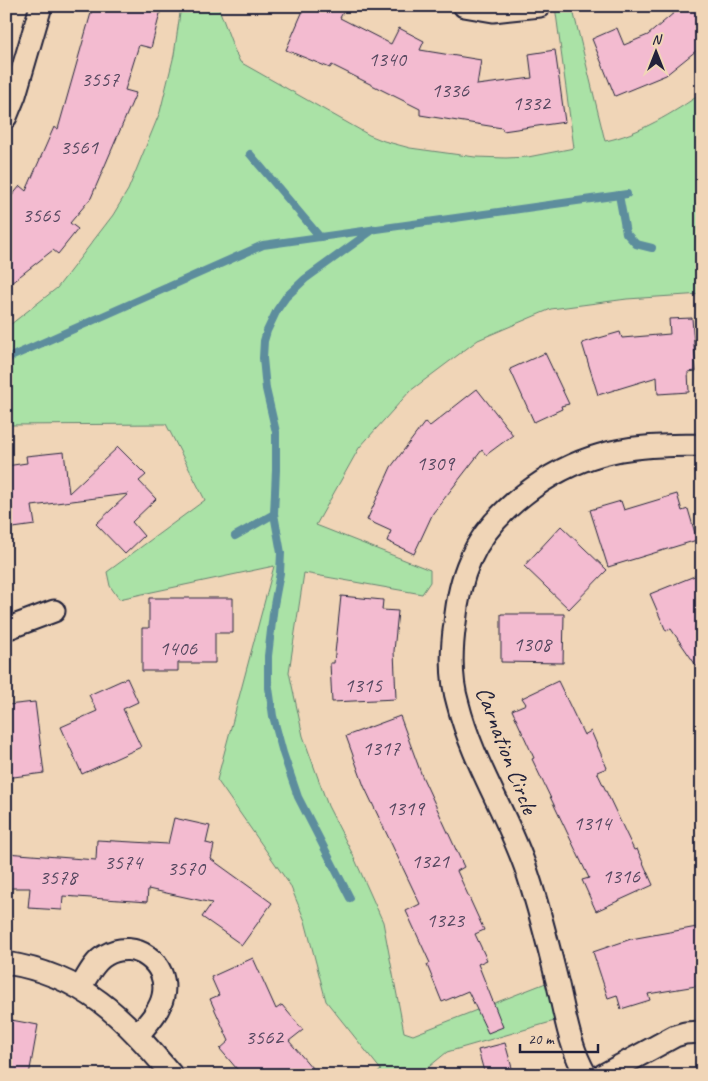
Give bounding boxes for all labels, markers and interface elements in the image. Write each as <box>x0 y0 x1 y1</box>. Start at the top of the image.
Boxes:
north arrow <box>630 28 680 78</box>
text: N <box>652 31 663 48</box>
house number: 1340 <box>368 46 407 72</box>
house number: 3557 <box>81 66 120 92</box>
house number: 1336 <box>431 77 469 103</box>
house number: 1332 <box>512 90 551 116</box>
house number: 3561 <box>60 134 99 160</box>
house number: 3565 <box>22 202 61 228</box>
house number: 1309 <box>416 450 455 476</box>
house number: 1308 <box>513 631 553 657</box>
house number: 1406 <box>159 635 197 661</box>
house number: 1315 <box>344 672 383 698</box>
street label: Carnation Circle <box>469 682 546 820</box>
house number: 1317 <box>362 735 401 761</box>
house number: 1319 <box>386 795 425 821</box>
house number: 1314 <box>573 810 613 836</box>
house number: 1321 <box>411 848 450 874</box>
house number: 3574 <box>104 849 144 875</box>
house number: 3570 <box>167 855 206 881</box>
house number: 1316 <box>602 863 640 889</box>
house number: 3578 <box>39 864 79 890</box>
house number: 1323 <box>426 907 465 933</box>
scale bar <box>520 1021 598 1053</box>
house number: 3562 <box>245 1024 284 1050</box>
text: 20 m <box>528 1030 555 1049</box>

